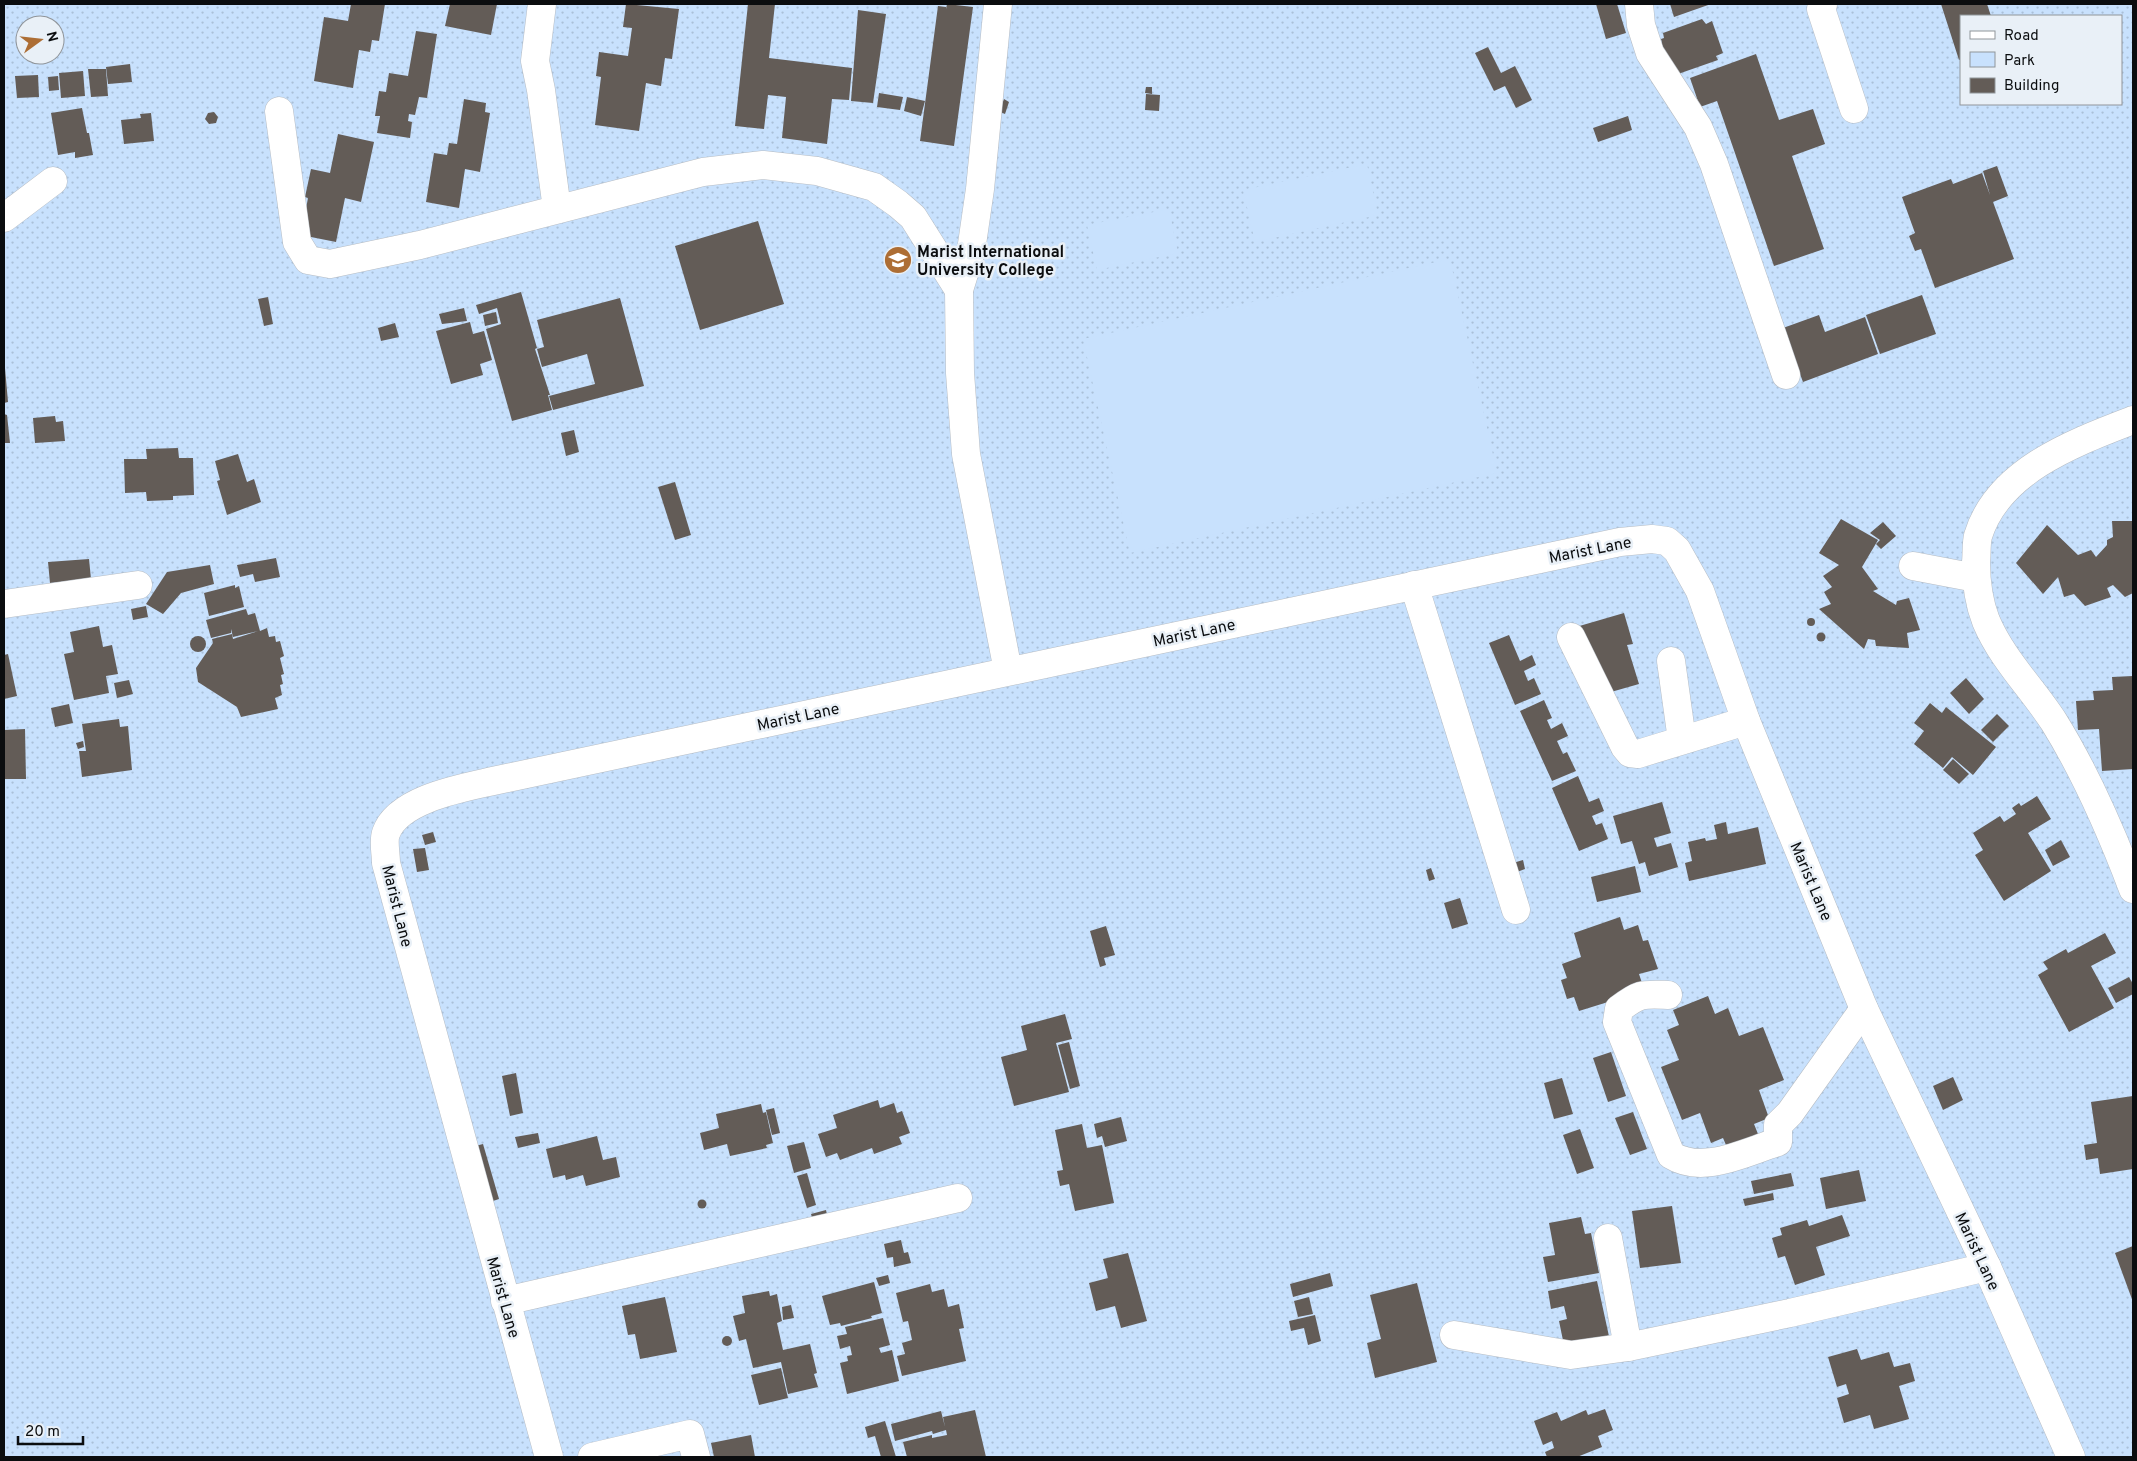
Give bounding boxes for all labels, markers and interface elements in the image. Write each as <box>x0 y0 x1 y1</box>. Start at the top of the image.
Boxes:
north arrow <box>15 15 65 65</box>
legend <box>1960 15 2122 105</box>
text: Road <box>2004 27 2039 46</box>
text: N <box>42 30 61 44</box>
text: Park <box>2004 52 2035 71</box>
text: Building <box>2004 77 2059 96</box>
place label: Marist International University College <box>917 243 1064 281</box>
school or university icon: Marist International University College <box>883 245 913 275</box>
street label: Marist Lane <box>1547 533 1633 569</box>
street label: Marist Lane <box>1151 615 1237 652</box>
street label: Marist Lane <box>755 699 841 736</box>
street label: Marist Lane <box>1785 839 1836 924</box>
street label: Marist Lane <box>376 863 416 950</box>
street label: Marist Lane <box>1949 1210 2003 1294</box>
street label: Marist Lane <box>481 1255 523 1341</box>
scale bar <box>18 1414 82 1446</box>
text: 20 m <box>25 1423 60 1442</box>

